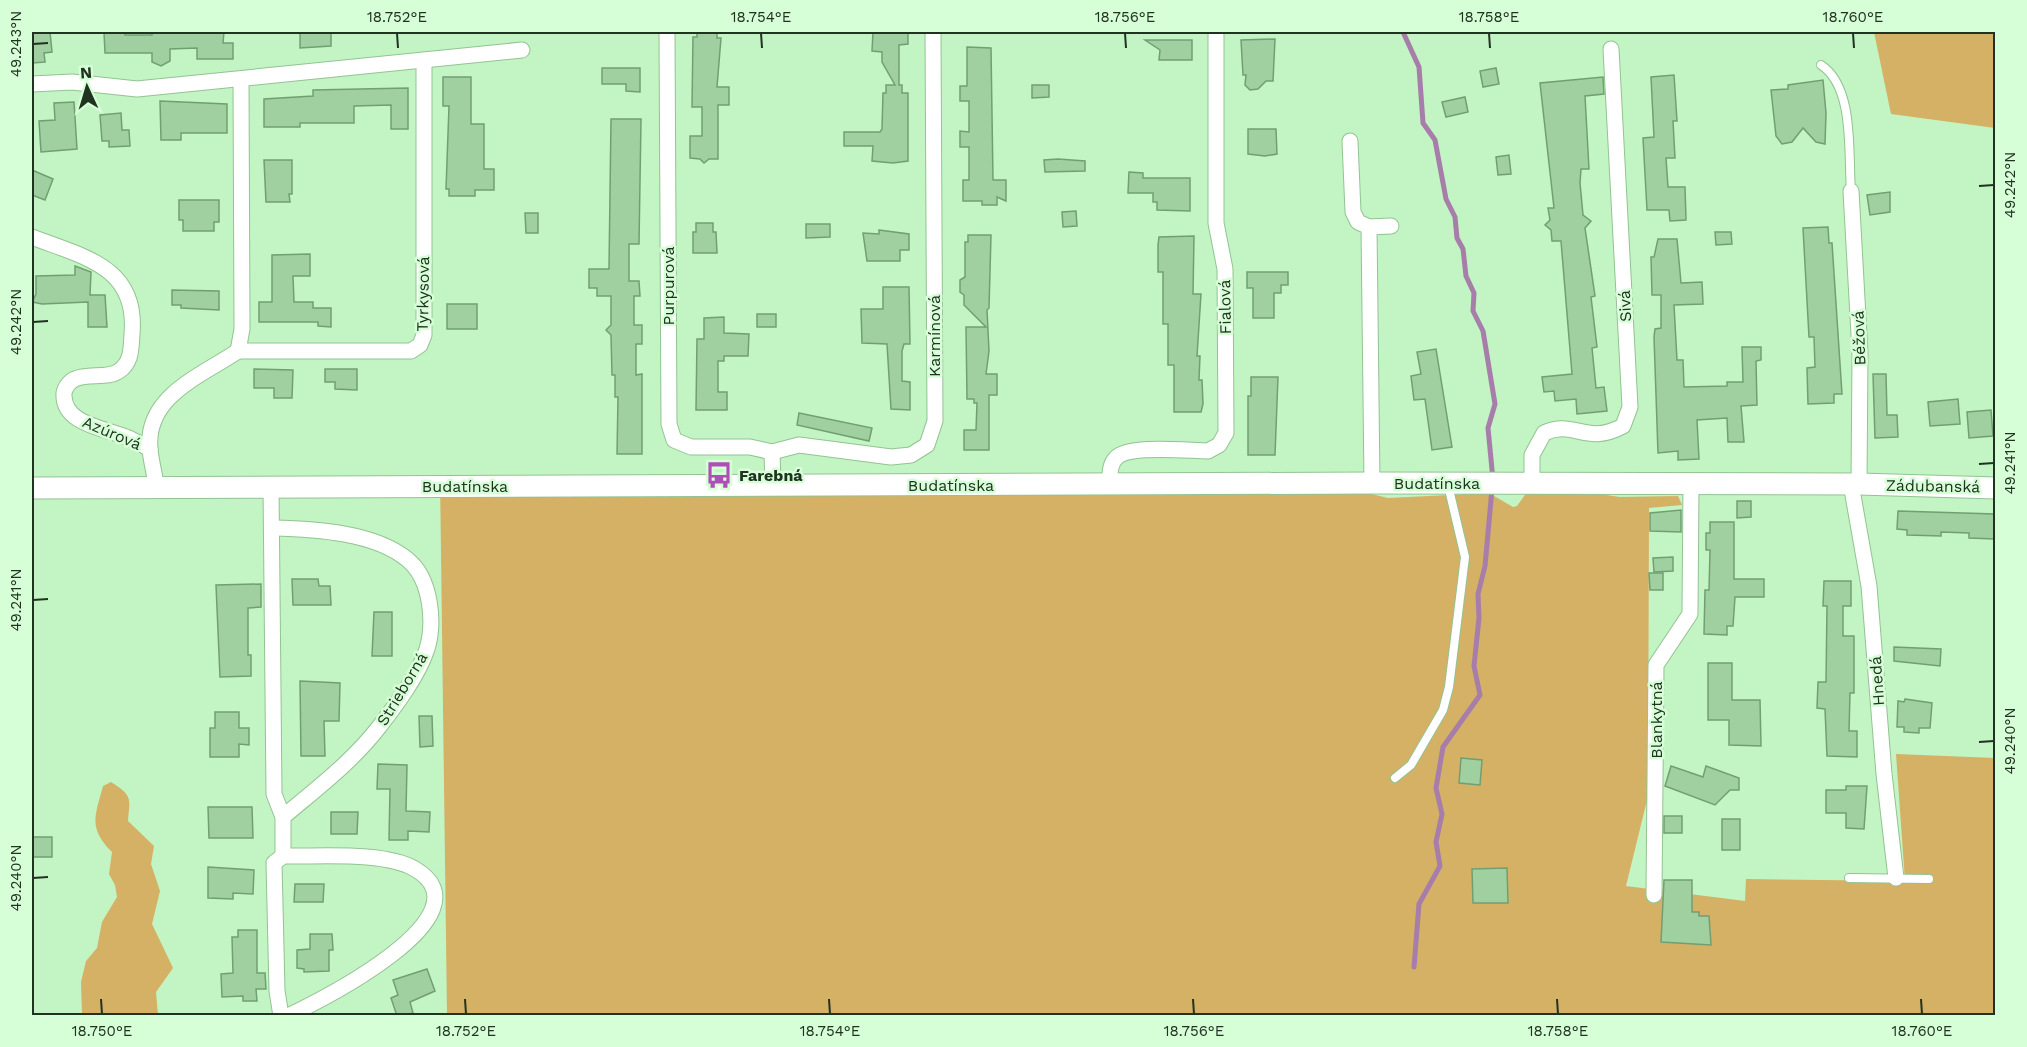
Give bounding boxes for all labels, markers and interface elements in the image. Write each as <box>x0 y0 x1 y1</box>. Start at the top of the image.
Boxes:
text: 18.752°E <box>367 8 427 26</box>
text: 18.754°E <box>731 8 791 26</box>
text: 18.756°E <box>1095 8 1155 26</box>
text: 18.758°E <box>1459 8 1519 26</box>
text: 18.760°E <box>1823 8 1883 26</box>
text: 49.243°N <box>7 11 25 77</box>
north arrow <box>57 57 117 117</box>
text: N <box>79 63 93 82</box>
text: 49.242°N <box>2001 152 2019 218</box>
street label: Purpurová <box>659 246 678 326</box>
street label: Tyrkysová <box>413 256 433 332</box>
street label: Fialová <box>1215 279 1235 335</box>
text: 49.242°N <box>7 289 25 355</box>
street label: Sivá <box>1615 290 1635 322</box>
street label: Karmínová <box>925 295 944 377</box>
street label: Béžová <box>1849 310 1869 366</box>
street label: Azúrová <box>80 412 144 454</box>
text: 49.241°N <box>2001 431 2019 495</box>
bus stop icon: Farebná <box>704 460 734 490</box>
place label: Farebná <box>739 466 803 485</box>
street label: Budatínska <box>1394 474 1480 493</box>
street label: Budatínska <box>908 476 994 495</box>
street label: Zádubanská <box>1886 476 1980 496</box>
street label: Budatínska <box>422 477 508 496</box>
text: 49.241°N <box>7 568 25 632</box>
street label: Strieborná <box>373 649 431 729</box>
street label: Hnedá <box>1866 655 1888 707</box>
street label: Blankytná <box>1647 681 1666 759</box>
text: 49.240°N <box>2001 708 2019 774</box>
text: 49.240°N <box>7 845 25 911</box>
text: 18.750°E <box>72 1022 132 1040</box>
text: 18.752°E <box>436 1022 496 1040</box>
text: 18.754°E <box>800 1022 860 1040</box>
text: 18.756°E <box>1164 1022 1224 1040</box>
text: 18.758°E <box>1528 1022 1588 1040</box>
text: 18.760°E <box>1892 1022 1952 1040</box>

